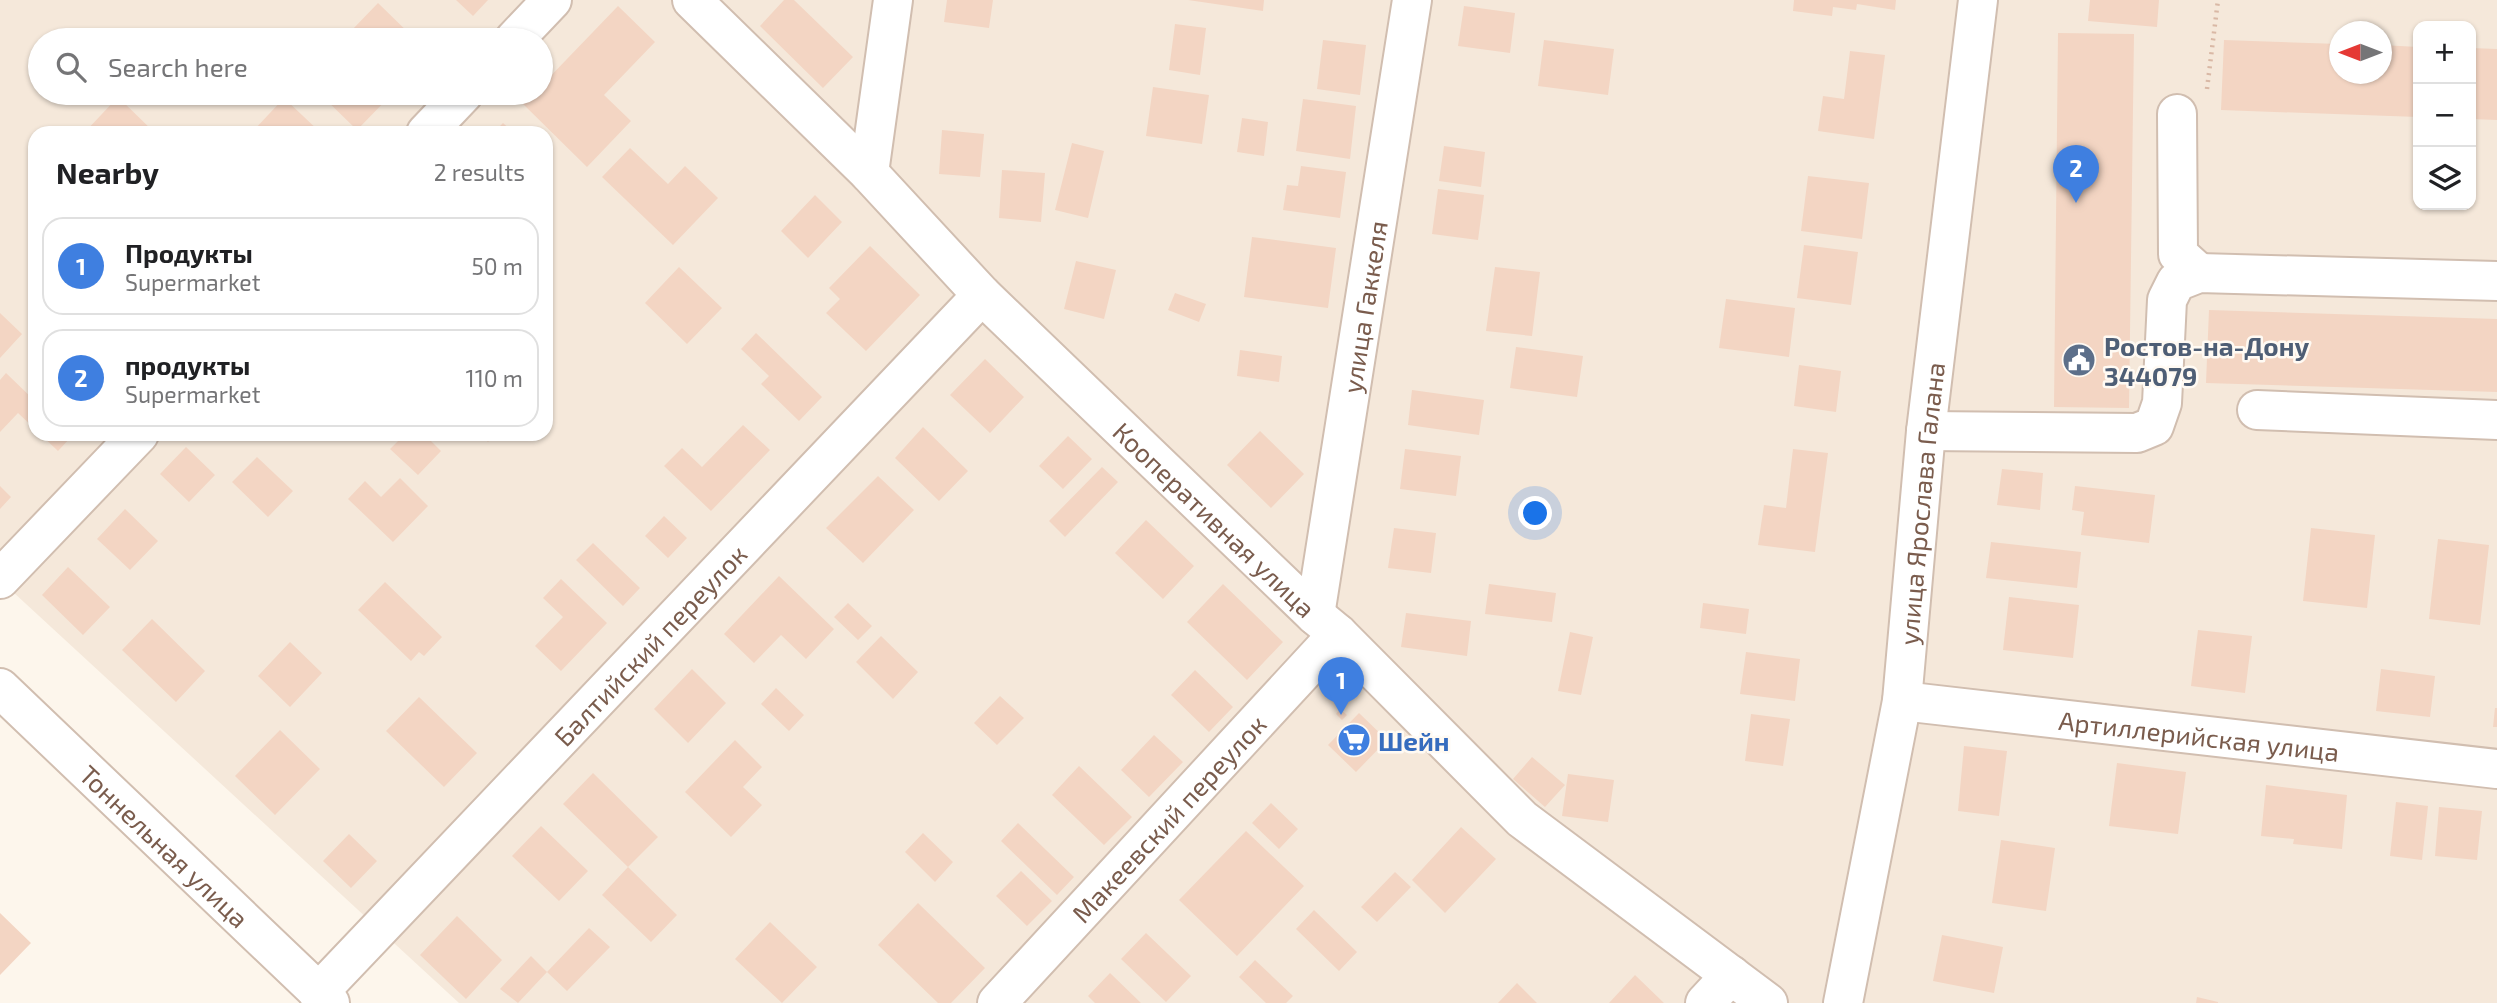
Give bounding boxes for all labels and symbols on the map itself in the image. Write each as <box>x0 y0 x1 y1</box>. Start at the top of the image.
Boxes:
north arrow <box>2329 21 2392 84</box>
pin: 2 <box>2053 145 2099 203</box>
street label: улица Гаккеля <box>1335 219 1392 395</box>
place label: Ростов-на-Дону 344079 <box>2104 330 2309 391</box>
public building icon: Ростов-на-Дону 344079 <box>2060 341 2098 379</box>
street label: улица Ярослава Галана <box>1892 360 1950 646</box>
street label: Кооперативная улица <box>1108 415 1322 623</box>
your location <box>1518 496 1552 530</box>
street label: Балтийский переулок <box>547 538 752 751</box>
pin: 1 <box>1318 657 1364 715</box>
street label: Артиллерийская улица <box>2057 704 2341 766</box>
street label: Макеевский переулок <box>1065 708 1271 928</box>
supermarket icon: Шейн <box>1335 721 1373 759</box>
place label: Шейн <box>1378 725 1450 756</box>
street label: Тоннельная улица <box>74 758 256 933</box>

